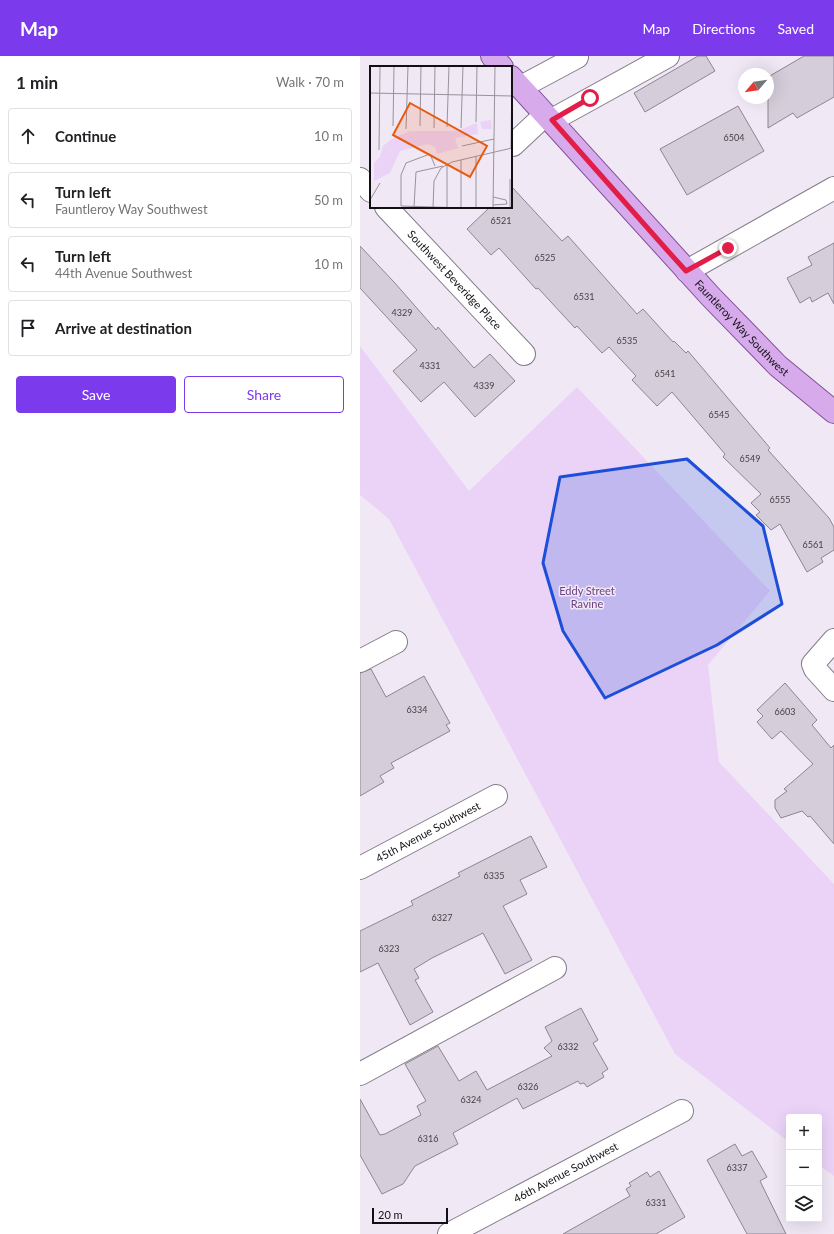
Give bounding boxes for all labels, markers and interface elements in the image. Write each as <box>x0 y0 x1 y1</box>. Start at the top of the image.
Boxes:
text: Map <box>20 17 58 40</box>
text: Map <box>643 20 670 37</box>
text: Directions <box>692 20 755 37</box>
text: Saved <box>777 20 814 37</box>
inset map <box>370 66 512 208</box>
north arrow <box>738 68 774 104</box>
text: 1 min <box>16 72 58 93</box>
text: Walk · 70 m <box>276 74 344 90</box>
route start <box>581 89 599 107</box>
icon: ahead <box>17 125 39 147</box>
text: Continue <box>55 127 116 145</box>
text: 10 m <box>314 128 343 144</box>
house number: 6504 <box>724 132 744 143</box>
text: Turn left <box>55 183 111 201</box>
icon: left <box>17 189 39 211</box>
text: 50 m <box>314 192 343 208</box>
text: Fauntleroy Way Southwest <box>55 201 208 217</box>
house number: 6521 <box>491 215 511 226</box>
street label: Southwest Beveridge Place <box>405 227 505 332</box>
route end <box>719 239 737 257</box>
text: Turn left <box>55 247 111 265</box>
house number: 6525 <box>535 252 555 263</box>
icon: left <box>17 253 39 275</box>
text: 10 m <box>314 256 343 272</box>
text: 44th Avenue Southwest <box>55 265 192 281</box>
street label: Fauntleroy Way Southwest <box>692 277 792 378</box>
house number: 6531 <box>574 291 594 302</box>
house number: 4329 <box>392 307 412 318</box>
icon: arrive <box>17 317 39 339</box>
text: Arrive at destination <box>55 319 192 337</box>
house number: 6535 <box>617 335 637 346</box>
house number: 4331 <box>420 360 440 371</box>
house number: 6541 <box>655 368 675 379</box>
button: Save <box>16 376 176 413</box>
button: Share <box>184 376 344 413</box>
house number: 4339 <box>474 380 494 391</box>
house number: 6545 <box>709 409 729 420</box>
house number: 6549 <box>740 453 760 464</box>
house number: 6555 <box>770 494 790 505</box>
house number: 6561 <box>803 539 823 550</box>
park label: Eddy Street Ravine <box>559 584 615 610</box>
house number: 6334 <box>407 704 427 715</box>
house number: 6603 <box>775 706 795 717</box>
street label: 45th Avenue Southwest <box>373 799 482 864</box>
house number: 6335 <box>484 870 504 881</box>
house number: 6327 <box>432 912 452 923</box>
house number: 6323 <box>379 943 399 954</box>
house number: 6332 <box>558 1041 578 1052</box>
house number: 6326 <box>518 1081 538 1092</box>
house number: 6324 <box>461 1094 481 1105</box>
map controls <box>786 1114 822 1222</box>
button: + <box>786 1114 822 1150</box>
house number: 6316 <box>418 1133 438 1144</box>
street label: 46th Avenue Southwest <box>511 1139 620 1205</box>
button: − <box>786 1150 822 1186</box>
house number: 6337 <box>727 1162 747 1173</box>
button: layers <box>786 1186 822 1222</box>
house number: 6331 <box>646 1197 666 1208</box>
scale bar <box>372 1206 448 1225</box>
text: 20 m <box>378 1208 403 1221</box>

